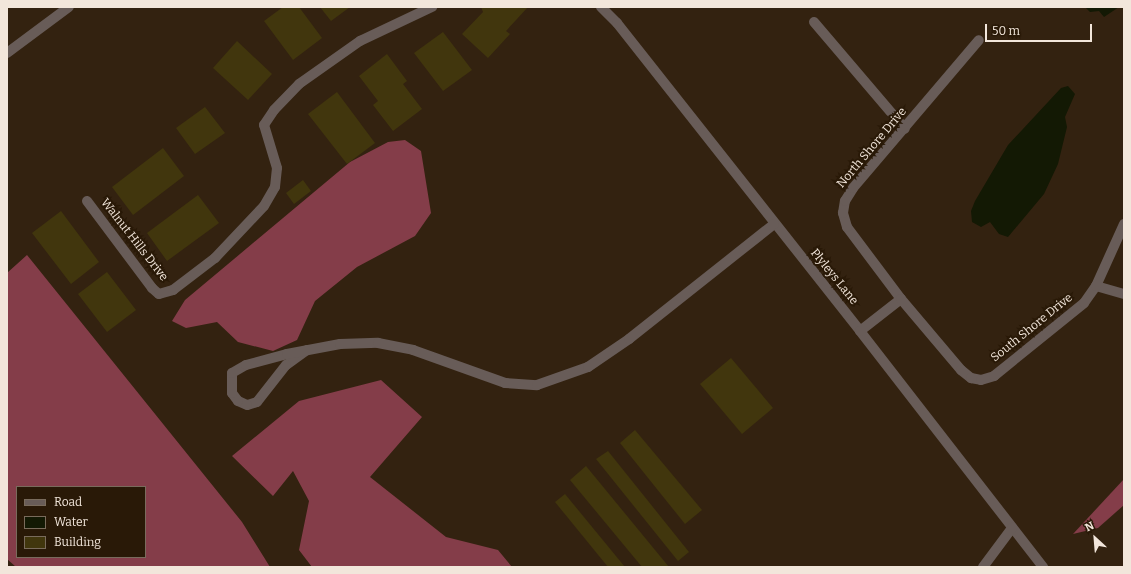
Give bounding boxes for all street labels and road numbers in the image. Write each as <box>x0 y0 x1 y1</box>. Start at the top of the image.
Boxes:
street label: North Shore Drive <box>834 105 910 191</box>
street label: Walnut Hills Drive <box>97 196 171 284</box>
street label: Plyleys Lane <box>807 246 861 308</box>
street label: South Shore Drive <box>988 291 1076 365</box>

